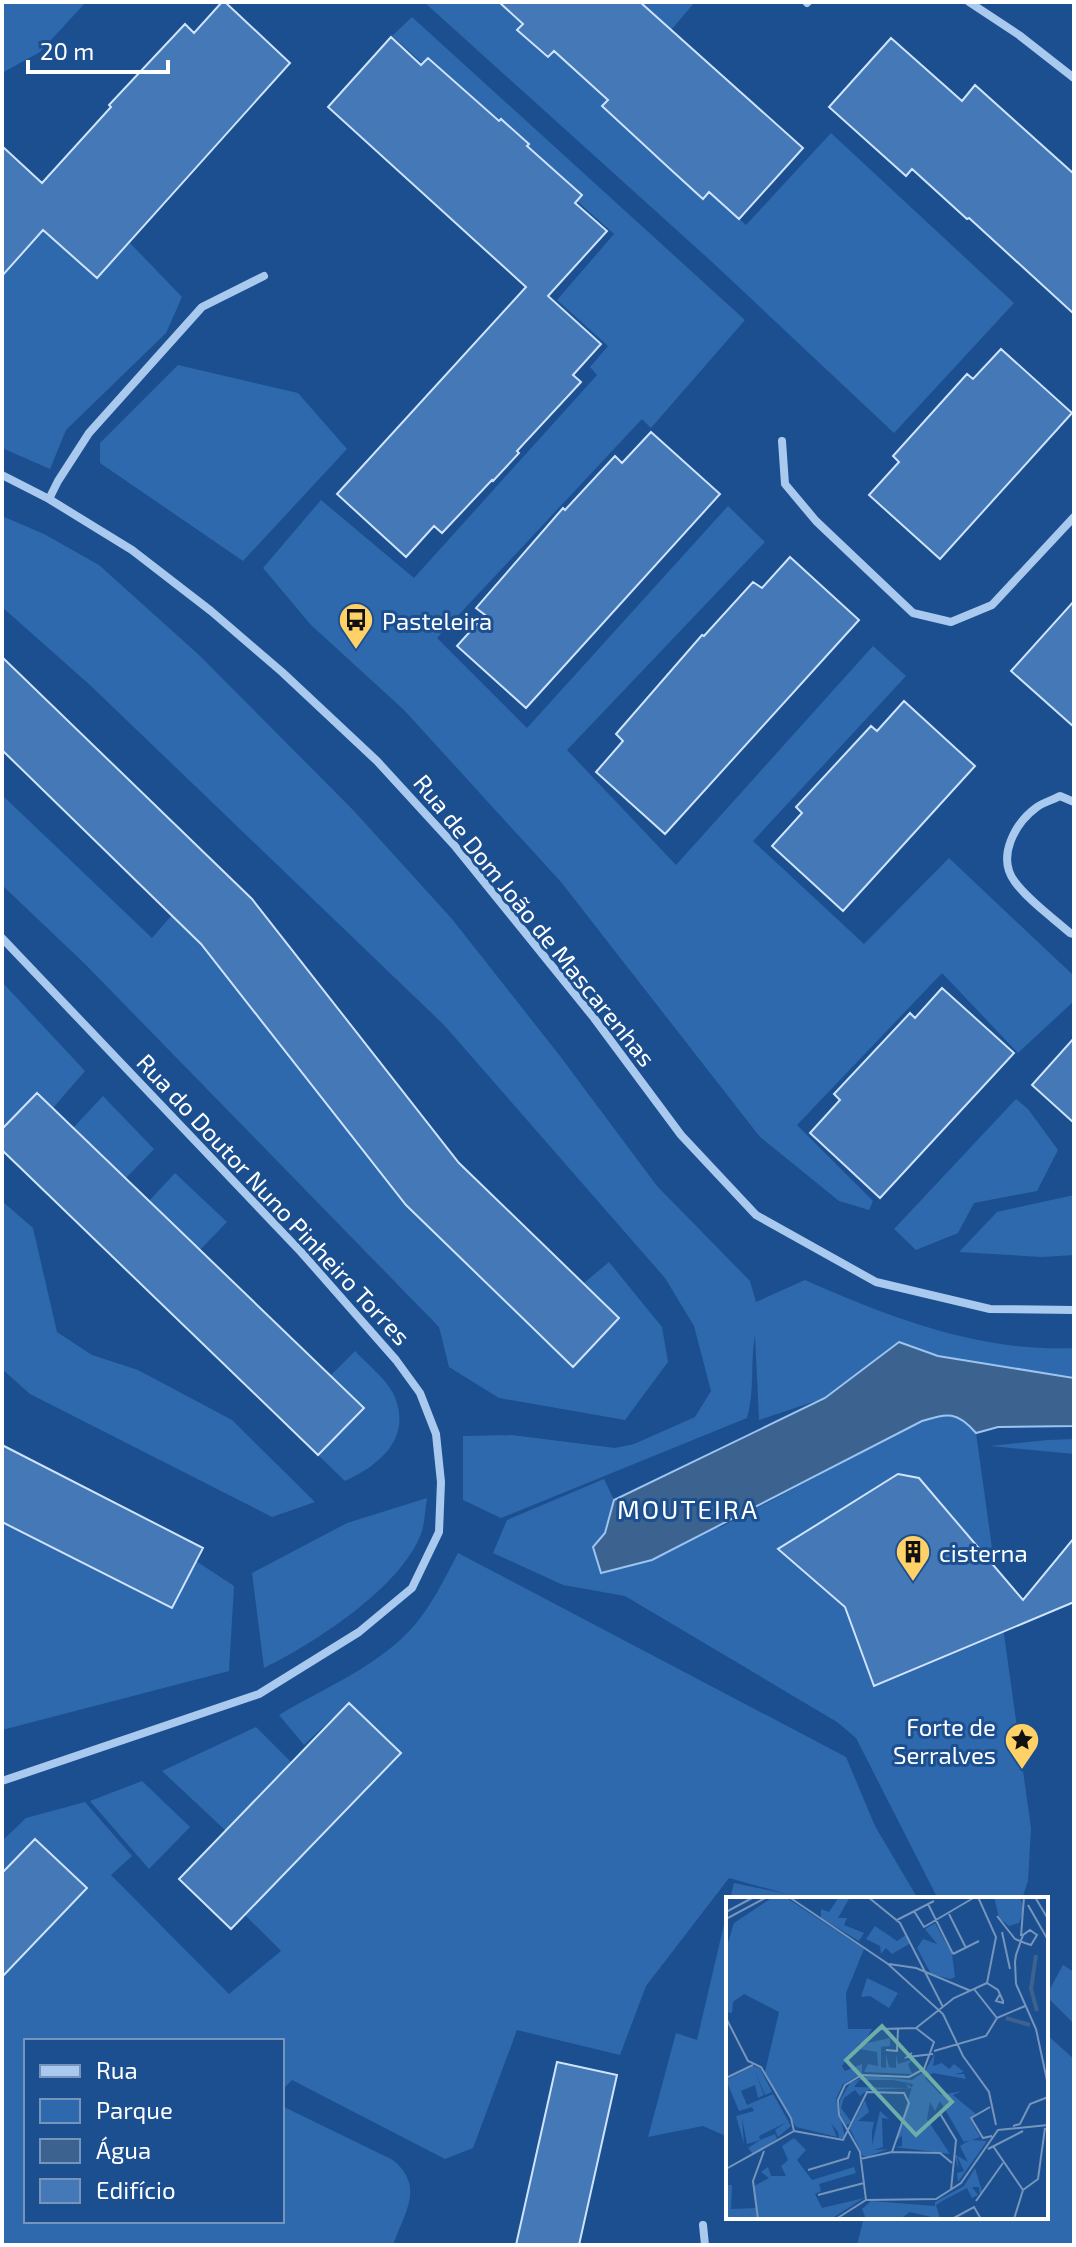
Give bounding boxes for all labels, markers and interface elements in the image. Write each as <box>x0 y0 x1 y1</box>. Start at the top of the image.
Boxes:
scale bar <box>28 24 168 74</box>
text: 20 m <box>40 36 94 65</box>
bus stop icon: Pasteleira <box>337 601 375 651</box>
place label: Pasteleira <box>382 606 492 635</box>
street label: Rua de Dom João de Mascarenhas <box>408 768 662 1072</box>
street label: Rua do Doutor Nuno Pinheiro Torres <box>131 1047 417 1351</box>
district label: MOUTEIRA <box>617 1493 759 1524</box>
building icon: cisterna <box>894 1533 932 1583</box>
place label: cisterna <box>939 1538 1028 1567</box>
place label: Forte de Serralves <box>893 1712 996 1769</box>
place icon: Forte de Serralves <box>1003 1721 1041 1771</box>
inset map <box>726 1897 1048 2219</box>
legend <box>24 2039 284 2223</box>
text: Rua <box>96 2055 138 2084</box>
text: Parque <box>96 2095 173 2124</box>
text: Água <box>96 2135 151 2164</box>
text: Edifício <box>96 2175 176 2204</box>

